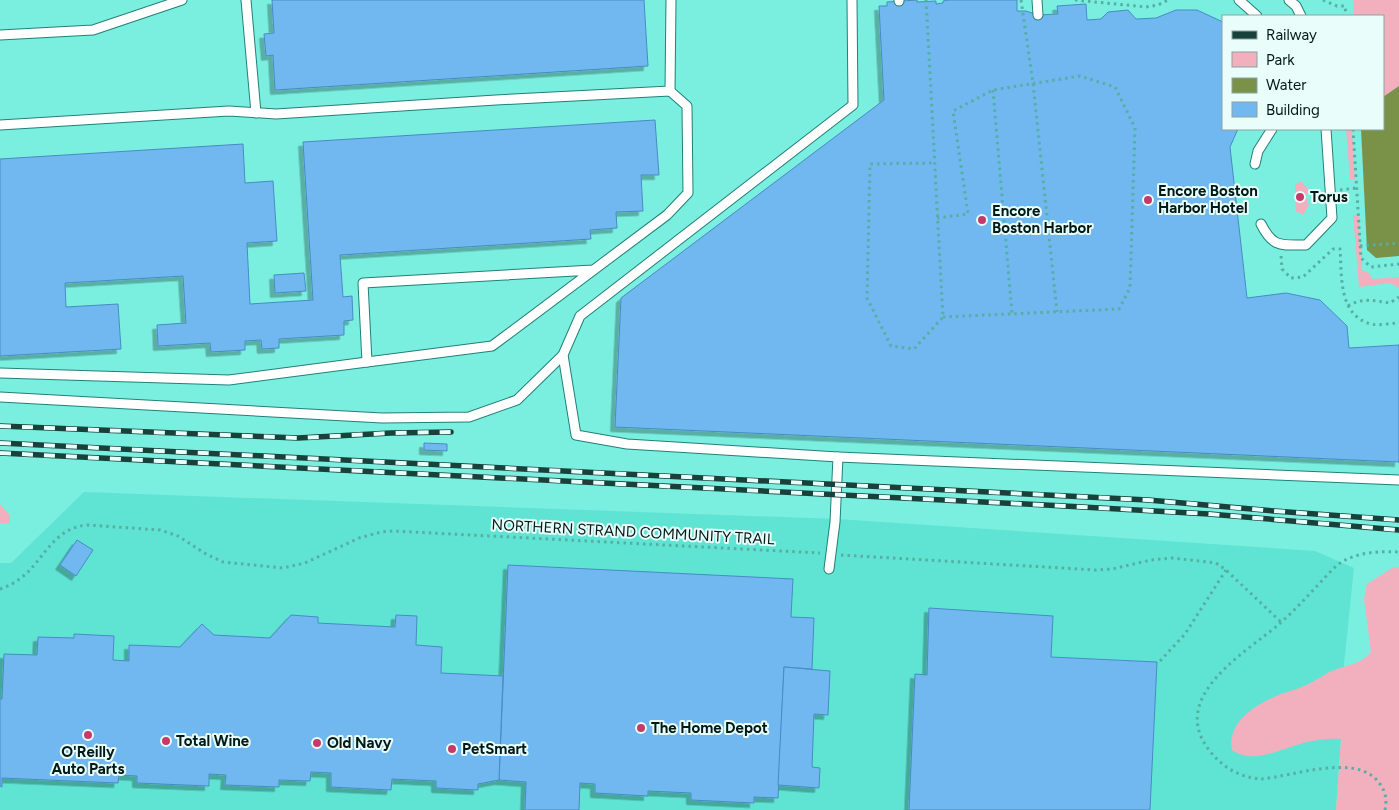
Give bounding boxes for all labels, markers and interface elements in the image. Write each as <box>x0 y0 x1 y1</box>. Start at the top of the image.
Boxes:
legend <box>1222 15 1384 130</box>
text: Railway <box>1266 26 1317 44</box>
text: Park <box>1266 51 1295 69</box>
text: Water <box>1266 76 1306 94</box>
text: Building <box>1266 101 1320 119</box>
place label: Encore Boston Harbor Hotel <box>1158 182 1258 217</box>
place label: Torus <box>1310 188 1348 206</box>
marker: Torus <box>1294 191 1306 203</box>
marker: Encore Boston Harbor Hotel <box>1142 194 1154 206</box>
place label: Encore Boston Harbor <box>992 202 1092 237</box>
marker: Encore Boston Harbor <box>976 214 988 226</box>
street label: NORTHERN STRAND COMMUNITY TRAIL <box>491 516 775 548</box>
place label: The Home Depot <box>651 719 768 737</box>
marker: The Home Depot <box>635 722 647 734</box>
marker: O'Reilly Auto Parts <box>82 729 94 741</box>
place label: Total Wine <box>176 732 250 750</box>
place label: Old Navy <box>327 734 392 752</box>
marker: Total Wine <box>160 735 172 747</box>
marker: Old Navy <box>311 737 323 749</box>
place label: PetSmart <box>462 740 527 758</box>
place label: O'Reilly Auto Parts <box>51 743 125 778</box>
marker: PetSmart <box>446 743 458 755</box>

